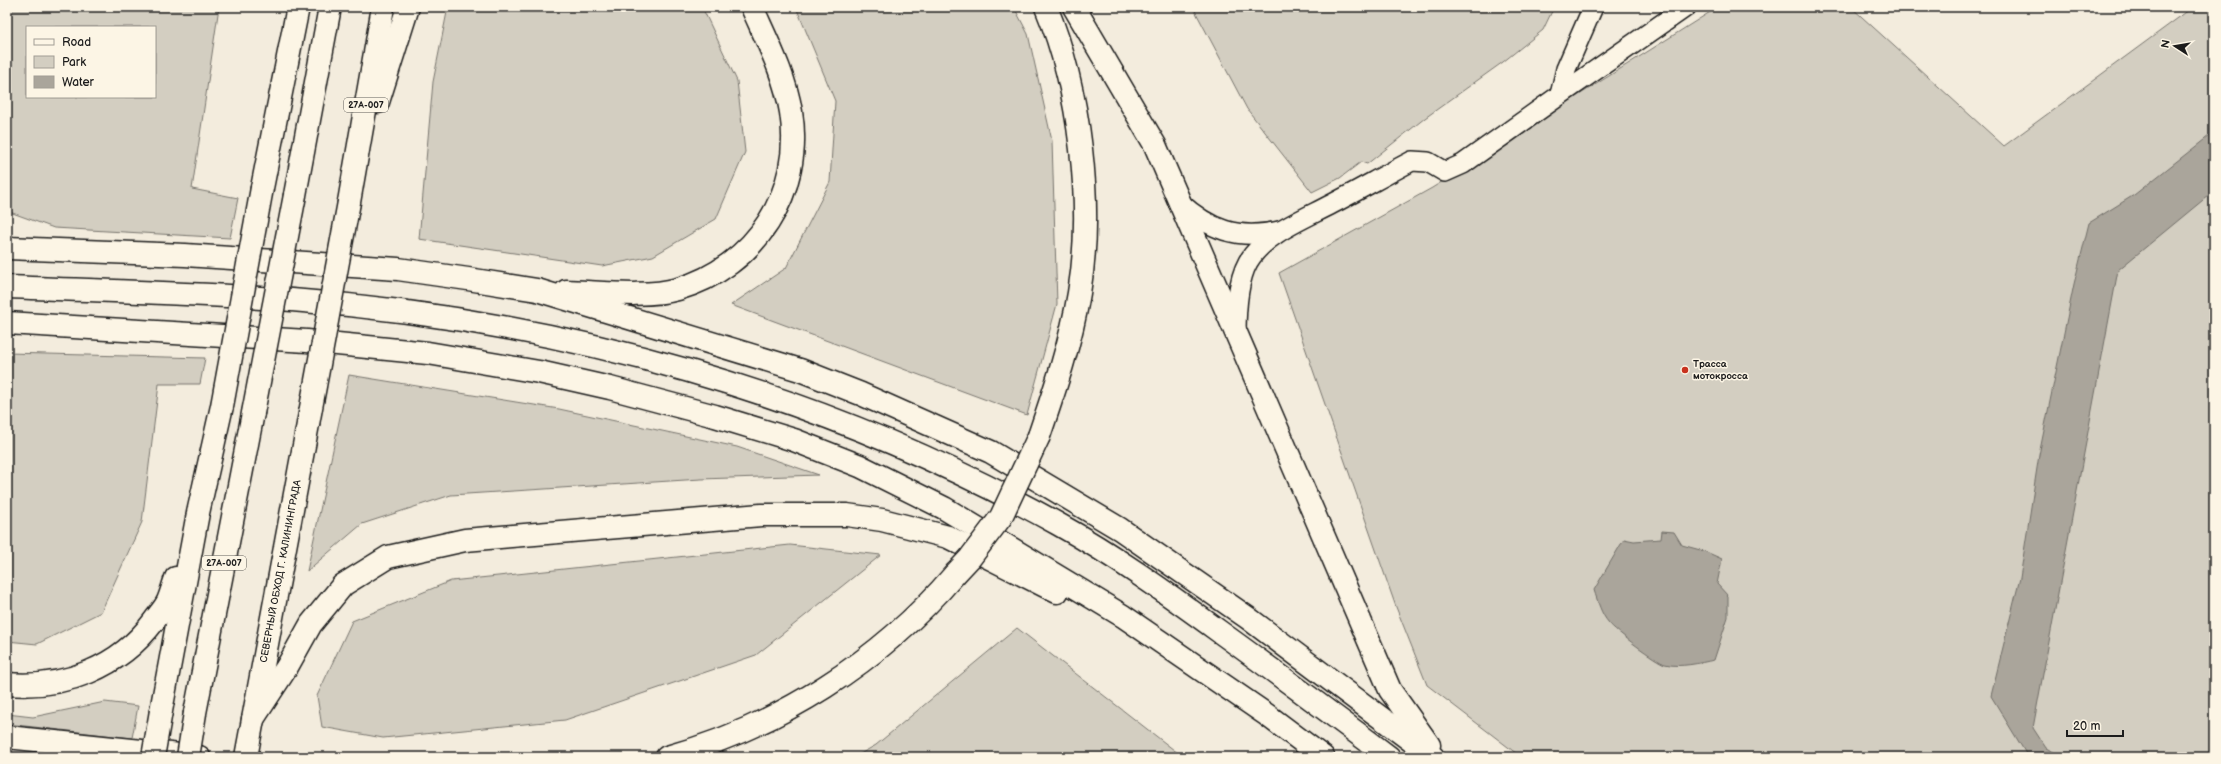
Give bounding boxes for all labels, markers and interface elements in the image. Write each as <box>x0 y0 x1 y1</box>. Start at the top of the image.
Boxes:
legend <box>26 26 156 98</box>
north arrow <box>2155 26 2195 66</box>
text: Road <box>62 35 91 50</box>
text: N <box>2158 39 2173 49</box>
text: Park <box>62 55 86 70</box>
text: Water <box>62 75 94 90</box>
road number: 27А-007 <box>344 98 388 112</box>
place label: Трасса мотокросса <box>1693 358 1748 382</box>
marker: Трасса мотокросса <box>1680 365 1690 375</box>
street label: СЕВЕРНЫЙ ОБХОД Г. КАЛИНИНГРАДА <box>258 478 304 663</box>
road number: 27А-007 <box>202 556 246 570</box>
scale bar <box>2067 712 2123 738</box>
text: 20 m <box>2073 719 2100 734</box>

